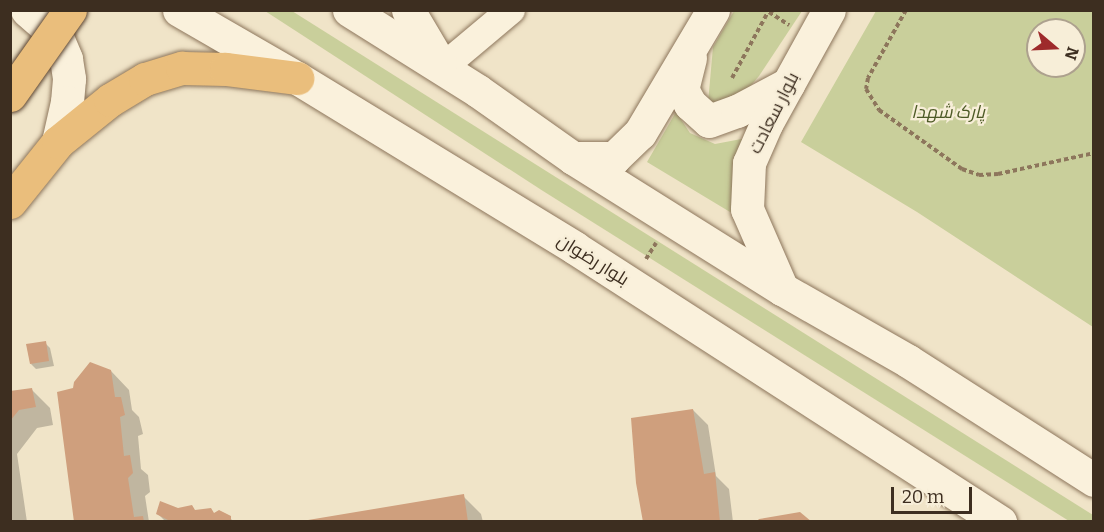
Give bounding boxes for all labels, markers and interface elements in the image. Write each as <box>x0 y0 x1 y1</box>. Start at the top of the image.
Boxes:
north arrow <box>1026 18 1086 78</box>
text: N <box>1061 44 1083 62</box>
street label: بلوار سعادت <box>744 69 804 157</box>
park label: پارک شهدا <box>911 101 985 123</box>
street label: بلوار رضوان <box>553 229 633 291</box>
scale bar <box>894 475 975 513</box>
text: 20 m <box>902 486 944 508</box>

